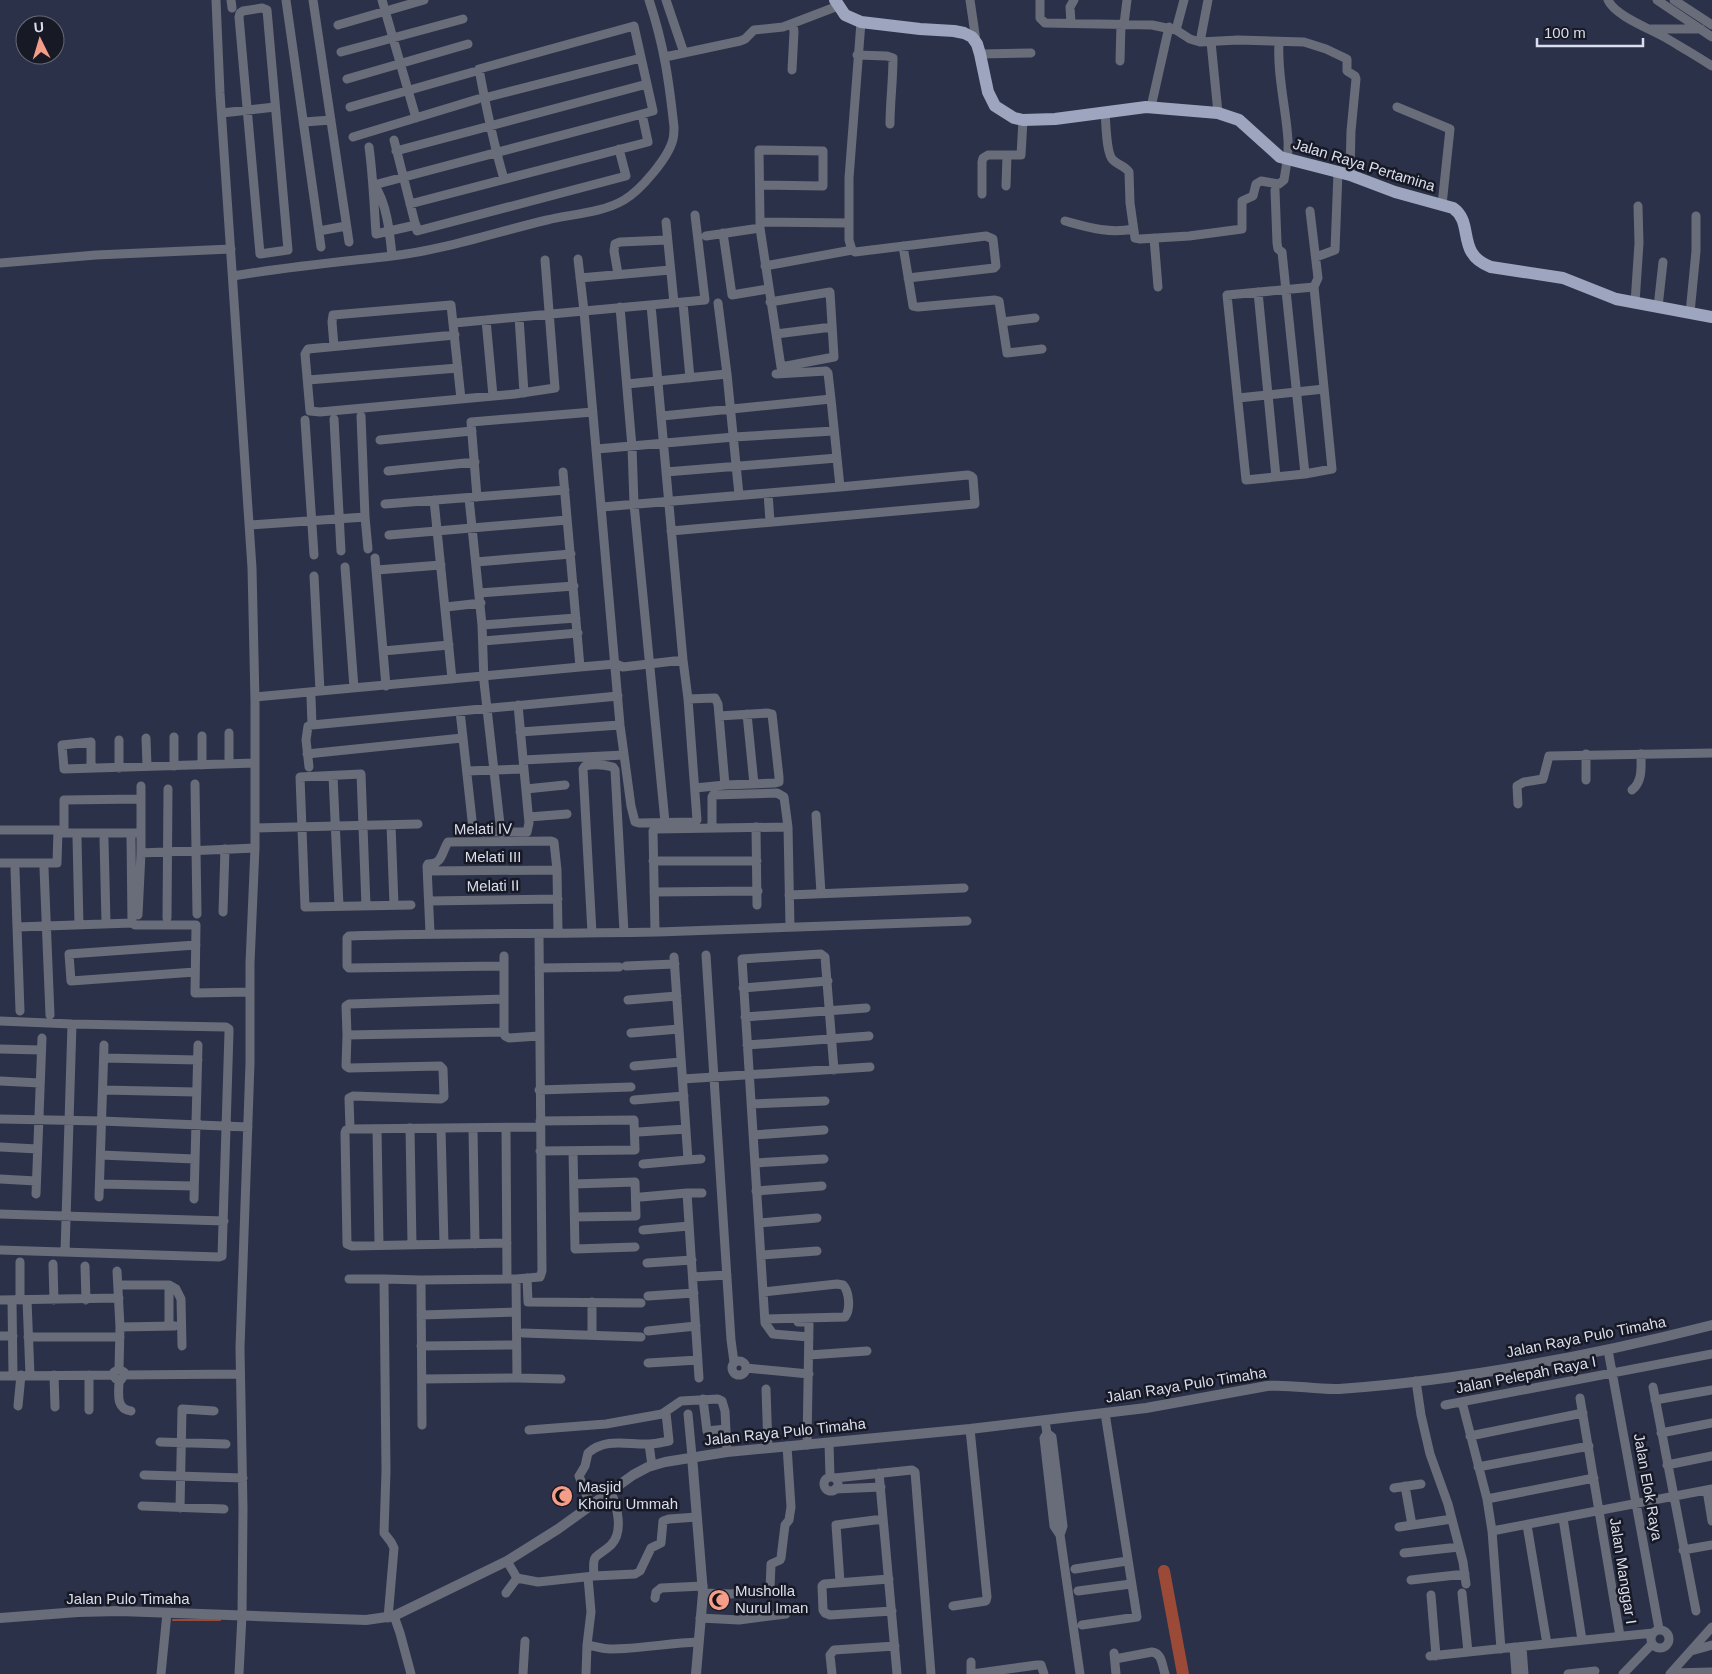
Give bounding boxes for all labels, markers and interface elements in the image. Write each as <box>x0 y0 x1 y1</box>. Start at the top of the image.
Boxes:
north arrow <box>15 15 65 65</box>
scale bar <box>1537 15 1643 47</box>
text: U <box>33 19 45 35</box>
text: 100 m <box>1544 24 1586 41</box>
street label: Jalan Raya Pertamina <box>1291 135 1438 194</box>
street label: Melati IV <box>454 819 512 838</box>
street label: Melati III <box>465 848 521 865</box>
street label: Melati II <box>467 877 519 894</box>
street label: Jalan Raya Pulo Timaha <box>1504 1313 1668 1360</box>
street label: Jalan Pelepah Raya I <box>1454 1353 1598 1396</box>
street label: Jalan Raya Pulo Timaha <box>1104 1363 1268 1406</box>
street label: Jalan Raya Pulo Timaha <box>703 1414 867 1448</box>
street label: Jalan Elok Raya <box>1631 1432 1666 1542</box>
place label: Masjid Khoiru Ummah <box>578 1478 678 1512</box>
mosque icon: Masjid Khoiru Ummah <box>550 1484 574 1508</box>
street label: Jalan Manggar I <box>1607 1516 1640 1625</box>
place label: Musholla Nurul Iman <box>735 1582 808 1616</box>
mosque icon: Musholla Nurul Iman <box>707 1588 731 1612</box>
street label: Jalan Pulo Timaha <box>66 1590 190 1607</box>

